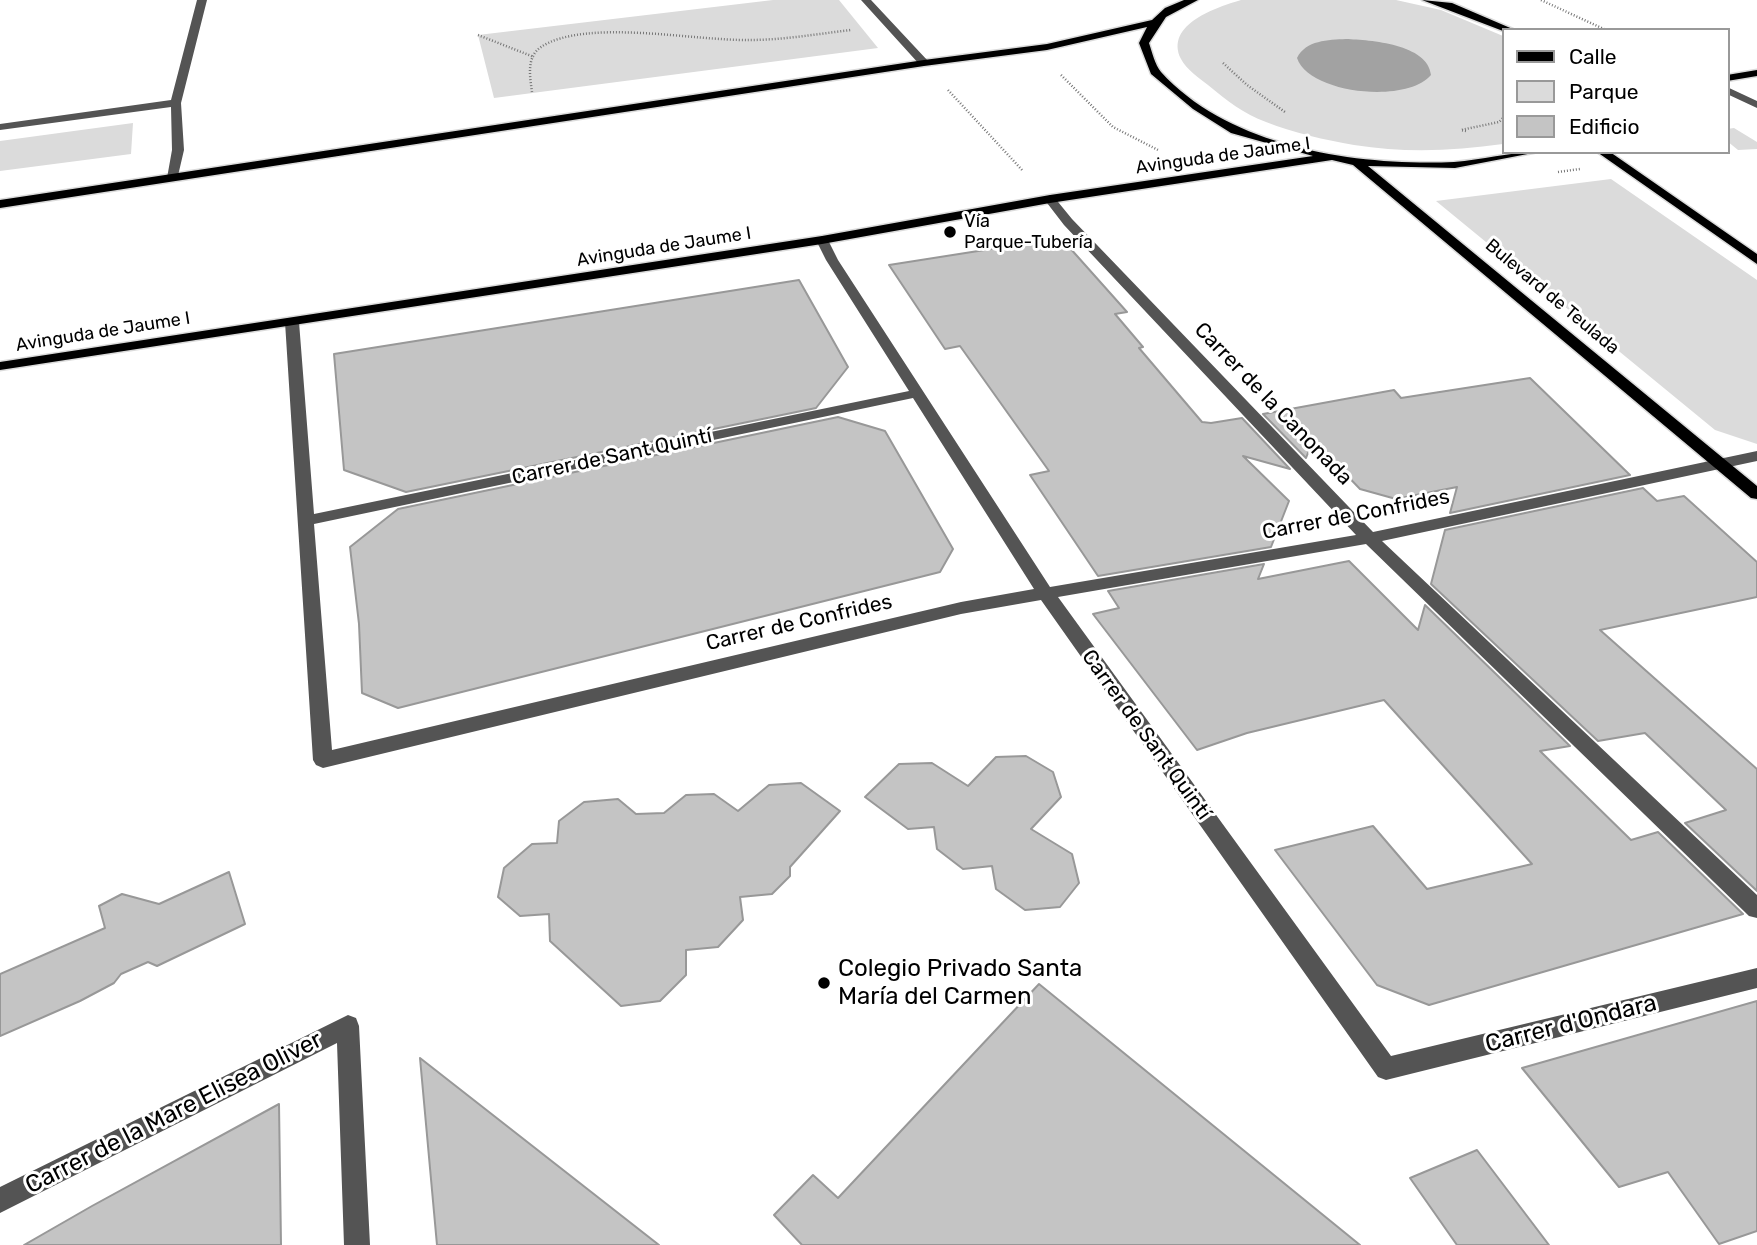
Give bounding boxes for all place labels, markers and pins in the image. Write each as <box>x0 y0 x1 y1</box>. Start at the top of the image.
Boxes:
place label: Vía Parque-Tubería <box>964 211 1093 254</box>
marker: Vía Parque-Tubería <box>942 224 958 240</box>
place label: Colegio Privado Santa María del Carmen <box>838 955 1082 1011</box>
marker: Colegio Privado Santa María del Carmen <box>816 975 832 991</box>

